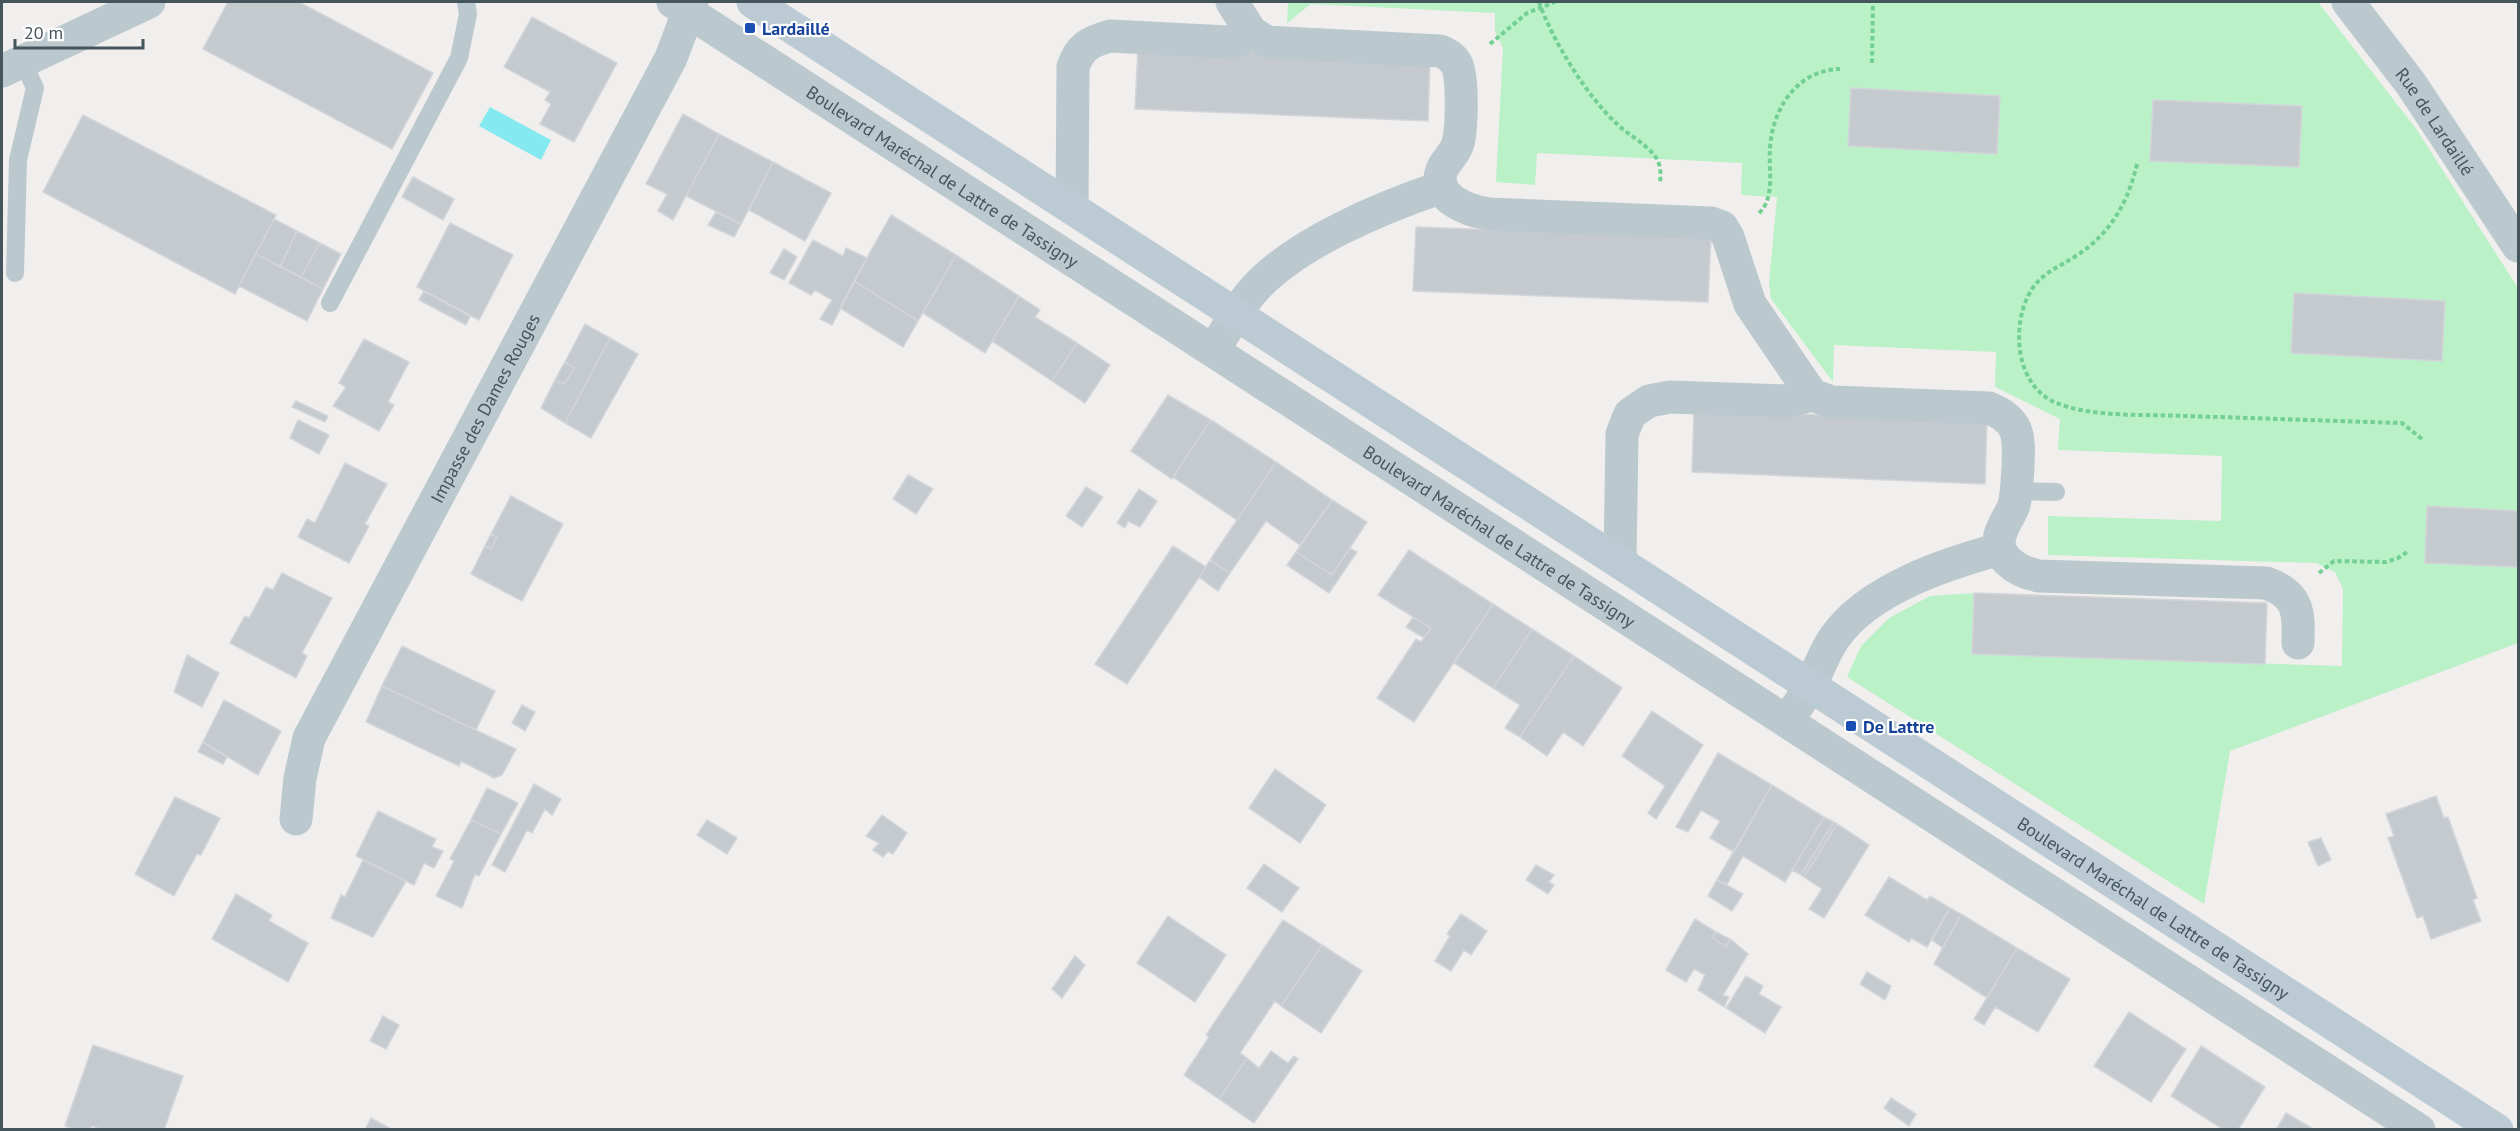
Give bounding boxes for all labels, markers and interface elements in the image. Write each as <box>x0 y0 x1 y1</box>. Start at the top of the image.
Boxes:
scale bar <box>15 12 142 50</box>
place label: Lardaillé <box>762 17 830 40</box>
text: 20 m <box>24 21 63 44</box>
marker: Lardaillé <box>743 21 757 35</box>
street label: Rue de Lardaillé <box>2391 63 2480 180</box>
street label: Boulevard Maréchal de Lattre de Tassigny <box>802 80 1083 273</box>
street label: Impasse des Dames Rouges <box>425 309 544 507</box>
street label: Boulevard Maréchal de Lattre de Tassigny <box>1359 440 1640 633</box>
place label: De Lattre <box>1863 715 1934 738</box>
marker: De Lattre <box>1844 719 1858 733</box>
street label: Boulevard Maréchal de Lattre de Tassigny <box>2013 812 2294 1005</box>

